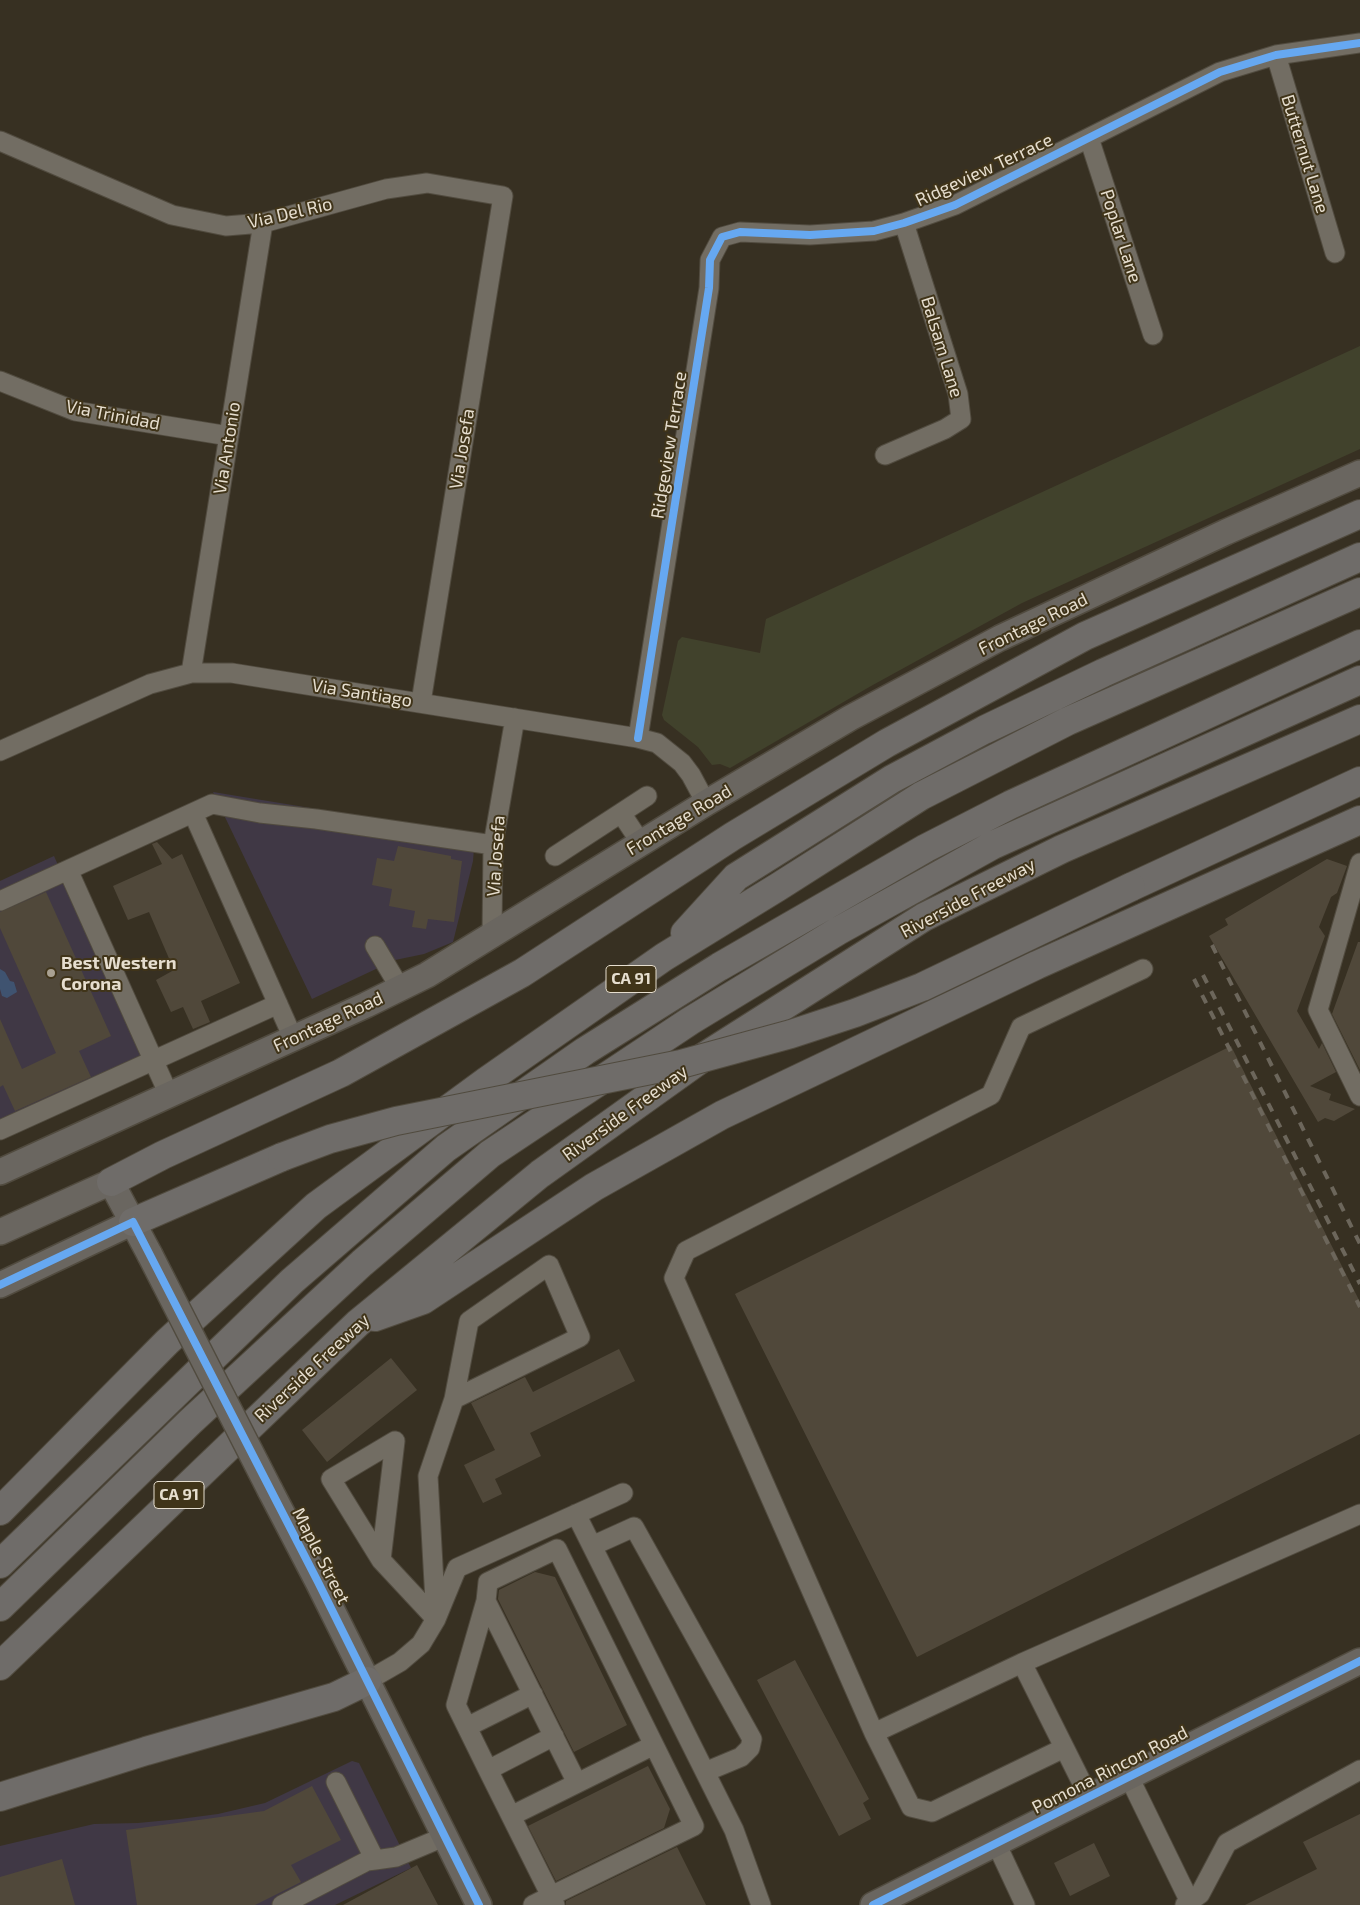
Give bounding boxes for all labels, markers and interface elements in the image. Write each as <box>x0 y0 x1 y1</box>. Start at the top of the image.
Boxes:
street label: Butternut Lane <box>1277 92 1333 216</box>
street label: Ridgeview Terrace <box>912 129 1056 211</box>
street label: Poplar Lane <box>1096 187 1146 285</box>
street label: Via Del Rio <box>246 193 334 233</box>
street label: Balsam Lane <box>916 294 968 400</box>
street label: Ridgeview Terrace <box>647 370 691 520</box>
street label: Via Trinidad <box>64 395 162 435</box>
street label: Via Antonio <box>209 400 245 496</box>
street label: Via Josefa <box>445 407 479 491</box>
street label: Frontage Road <box>975 588 1091 660</box>
street label: Via Santiago <box>310 674 414 712</box>
street label: Frontage Road <box>622 780 736 860</box>
street label: Via Josefa <box>482 815 510 897</box>
street label: Riverside Freeway <box>897 853 1039 943</box>
place label: Best Western Corona <box>61 952 177 994</box>
road number: CA 91 <box>606 966 656 992</box>
marker: Best Western Corona <box>45 967 57 979</box>
street label: Frontage Road <box>270 987 386 1057</box>
street label: Riverside Freeway <box>558 1060 692 1166</box>
street label: Riverside Freeway <box>250 1309 374 1427</box>
road number: CA 91 <box>154 1482 204 1508</box>
street label: Maple Street <box>288 1504 354 1608</box>
street label: Pomona Rincon Road <box>1028 1721 1192 1819</box>

